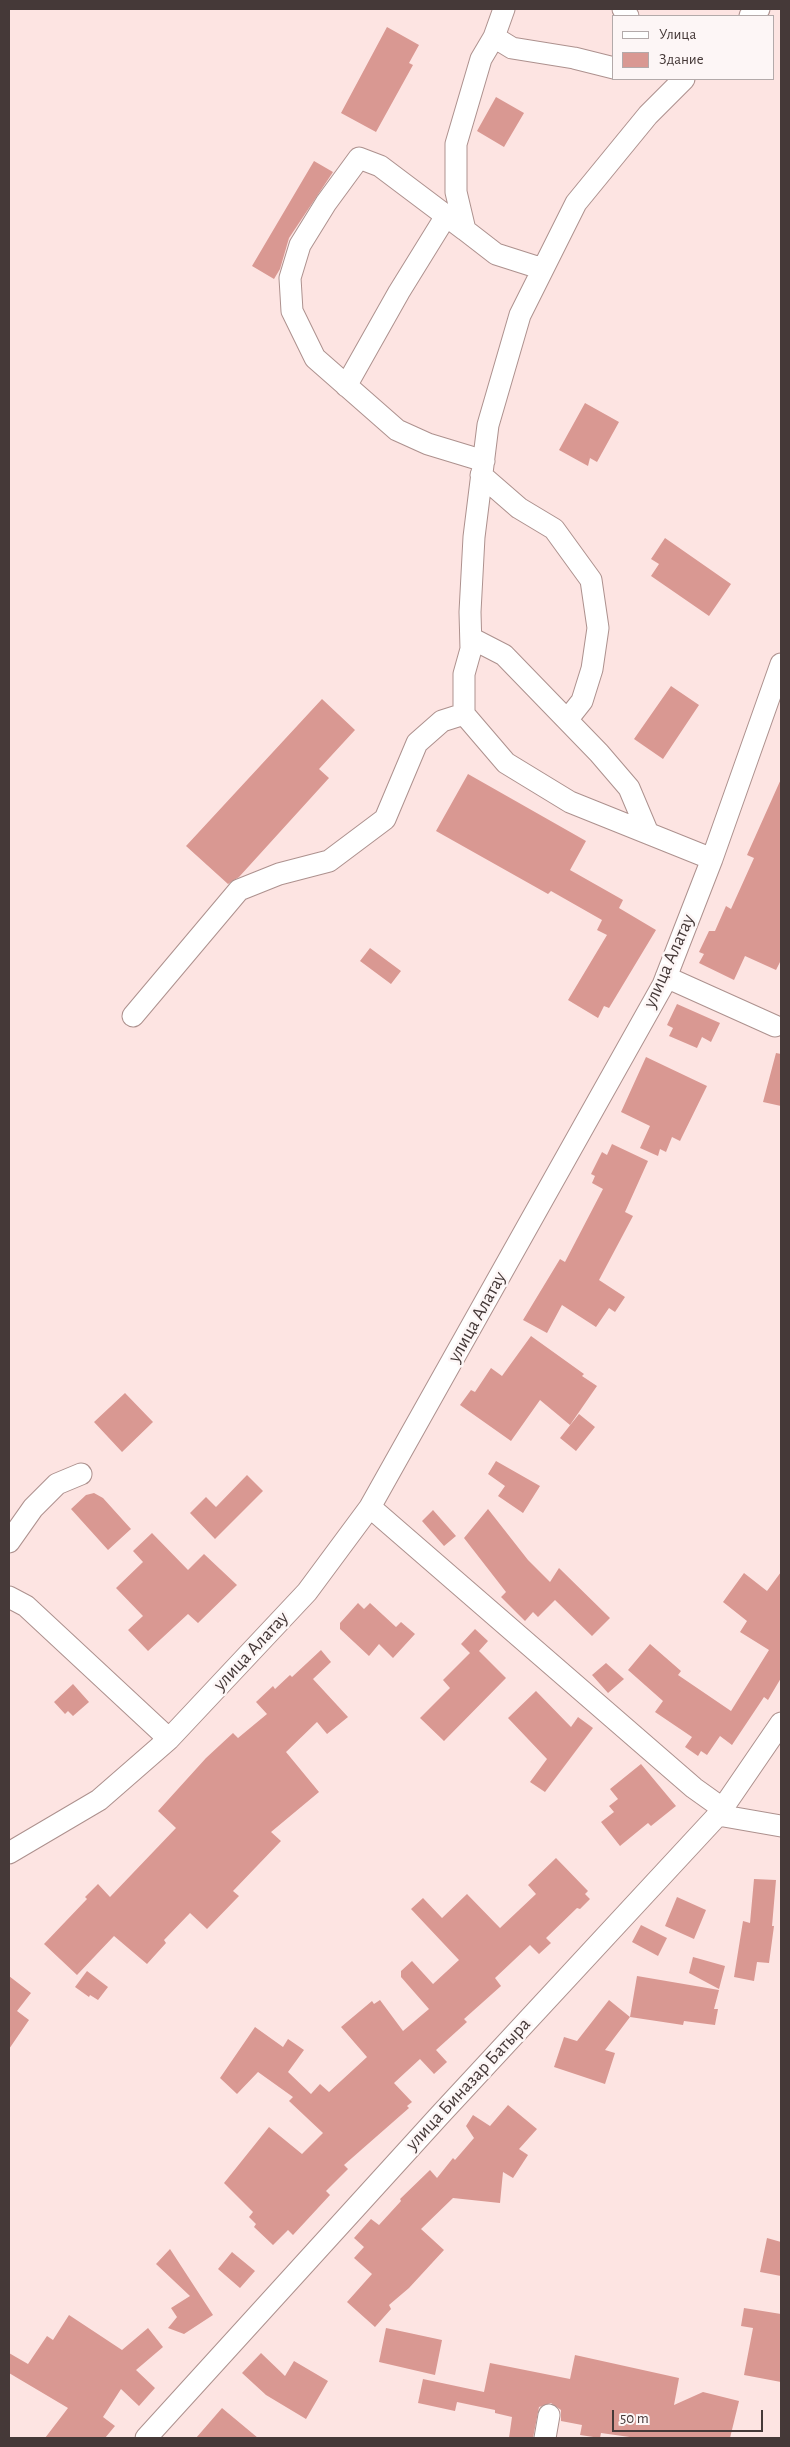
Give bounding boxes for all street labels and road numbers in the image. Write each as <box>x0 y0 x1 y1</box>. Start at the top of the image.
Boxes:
street label: улица Алатау <box>638 911 700 1011</box>
street label: улица Алатау <box>443 1268 511 1366</box>
street label: улица Алатау <box>208 1607 294 1695</box>
street label: улица Биназар Батыра <box>401 2013 535 2155</box>

